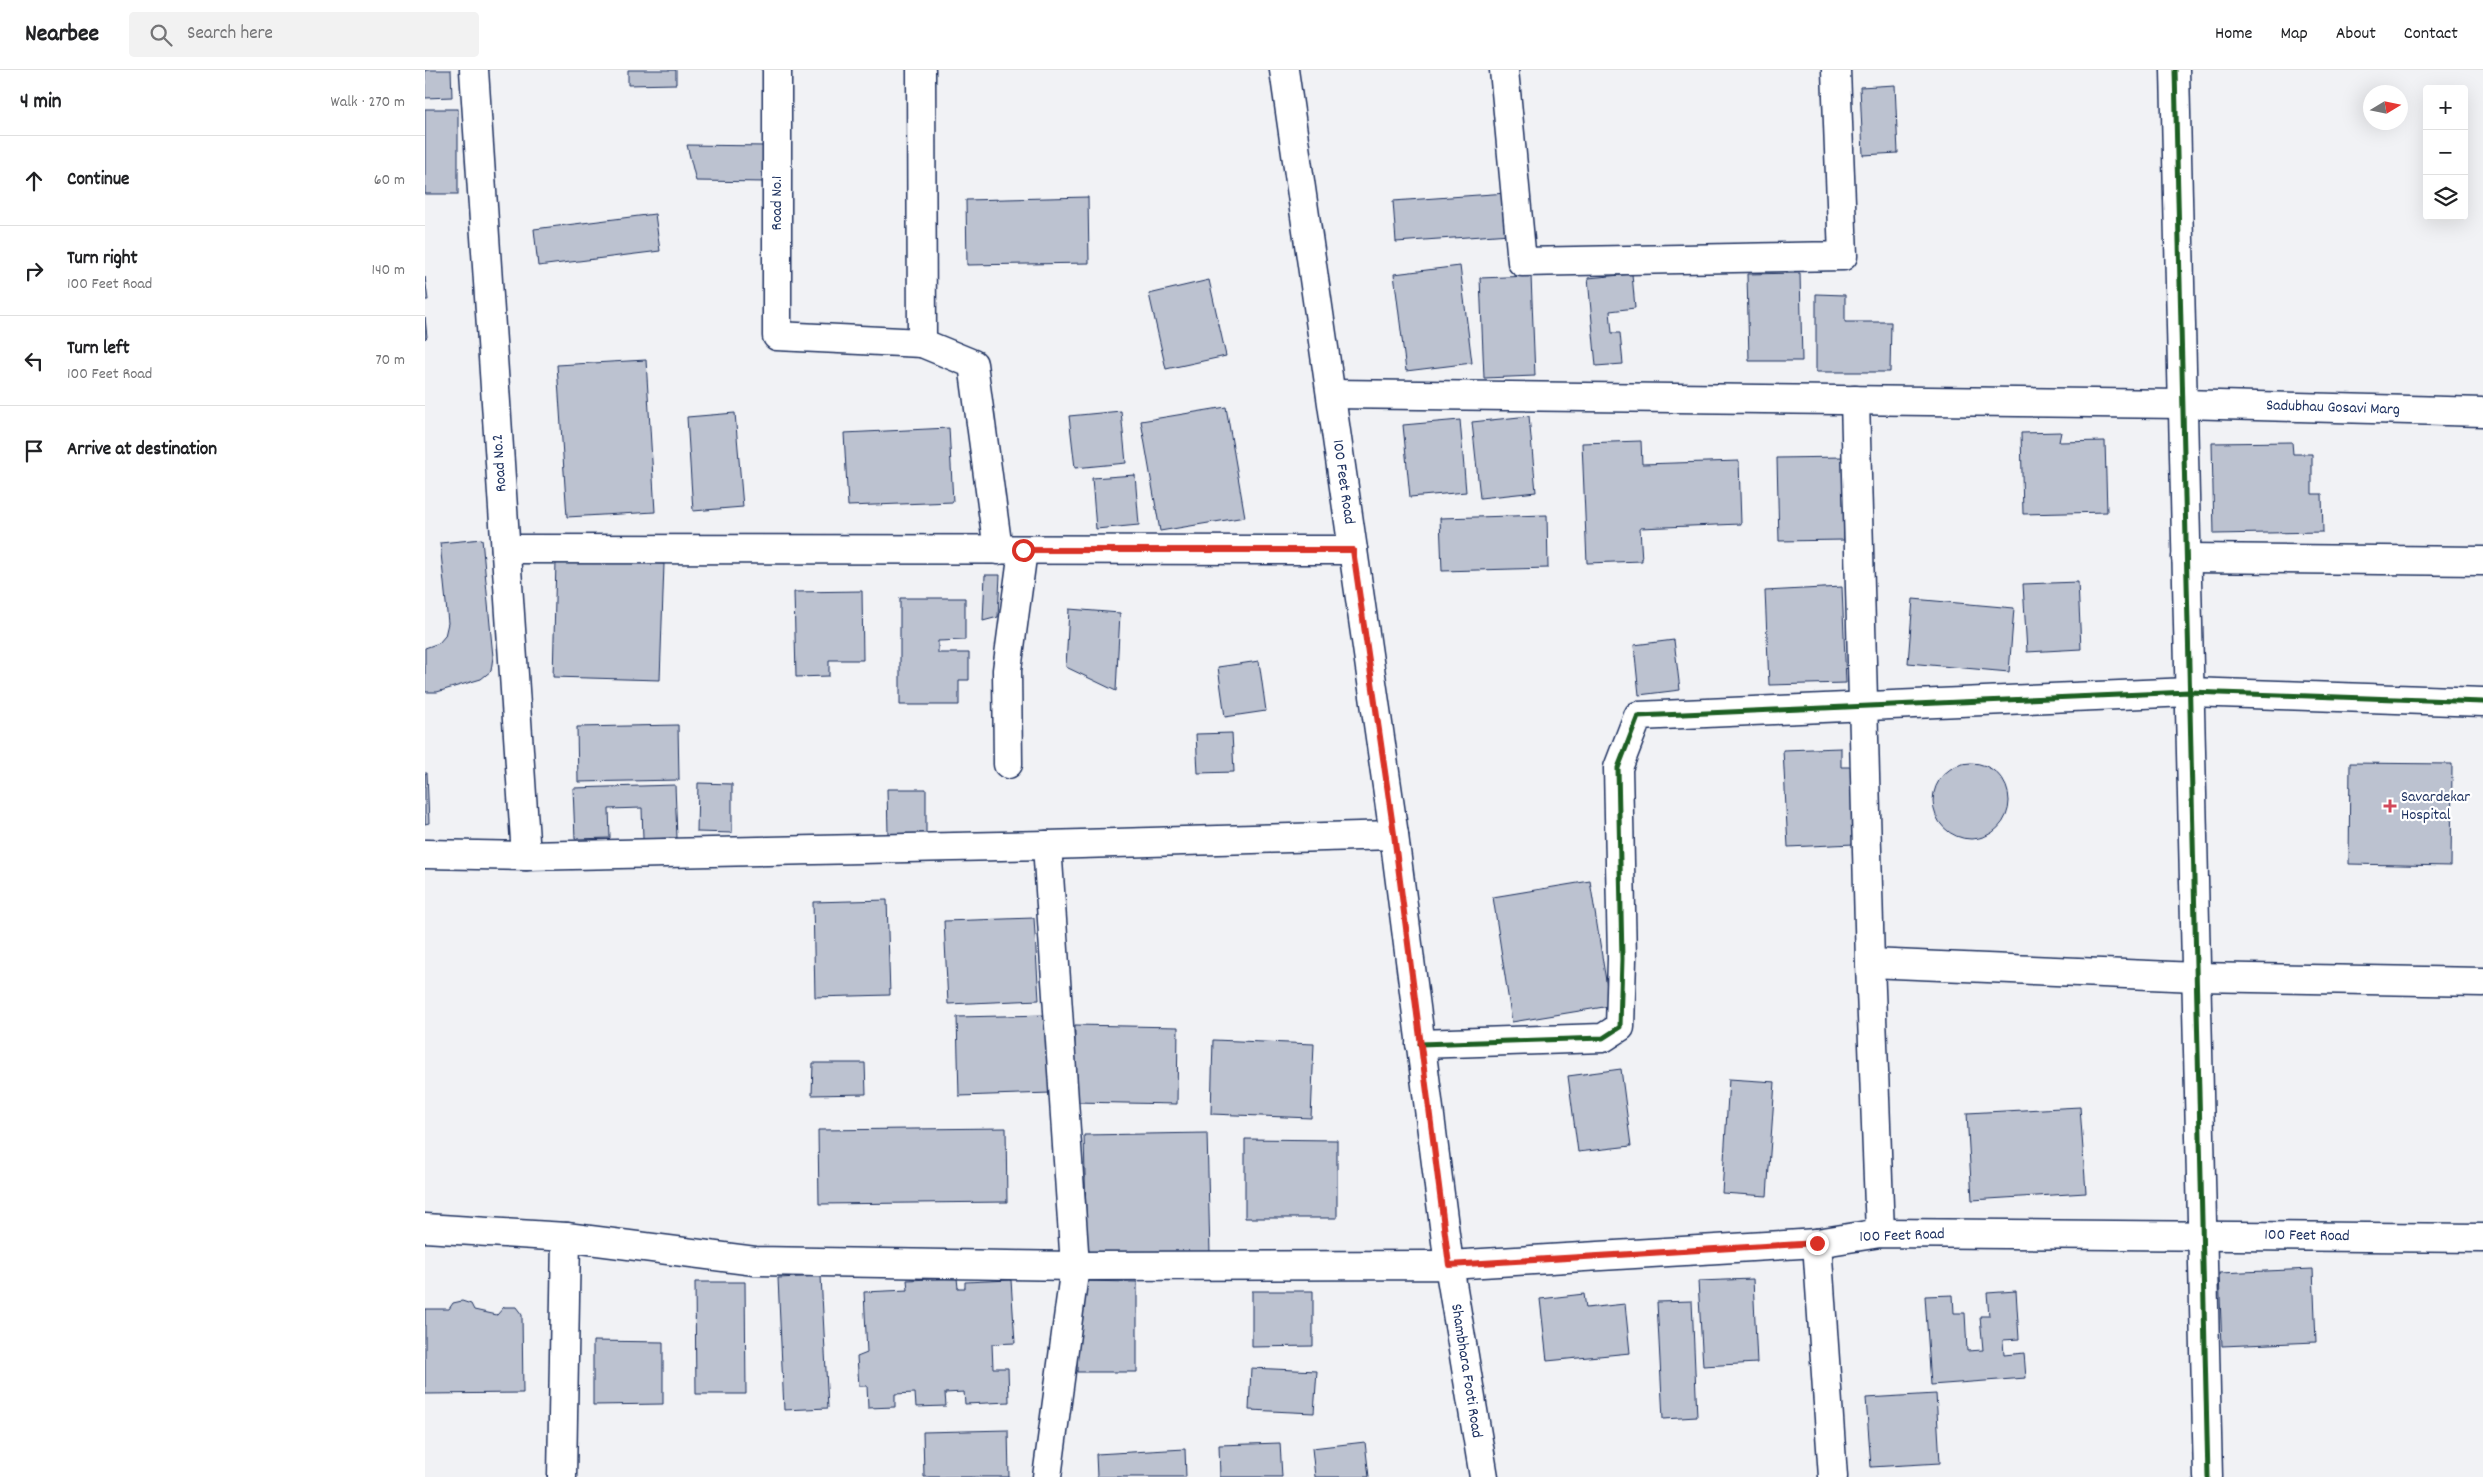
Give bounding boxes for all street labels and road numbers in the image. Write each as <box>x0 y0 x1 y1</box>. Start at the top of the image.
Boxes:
street label: Road No.1 <box>766 176 789 230</box>
street label: Sadubhau Gosavi Marg <box>2266 394 2400 422</box>
street label: Road No.2 <box>486 433 514 493</box>
street label: 100 Feet Road <box>1326 438 1360 526</box>
street label: 100 Feet Road <box>1859 1223 1945 1249</box>
street label: 100 Feet Road <box>2264 1224 2350 1248</box>
street label: Shambhara Footi Road <box>1444 1302 1488 1440</box>

